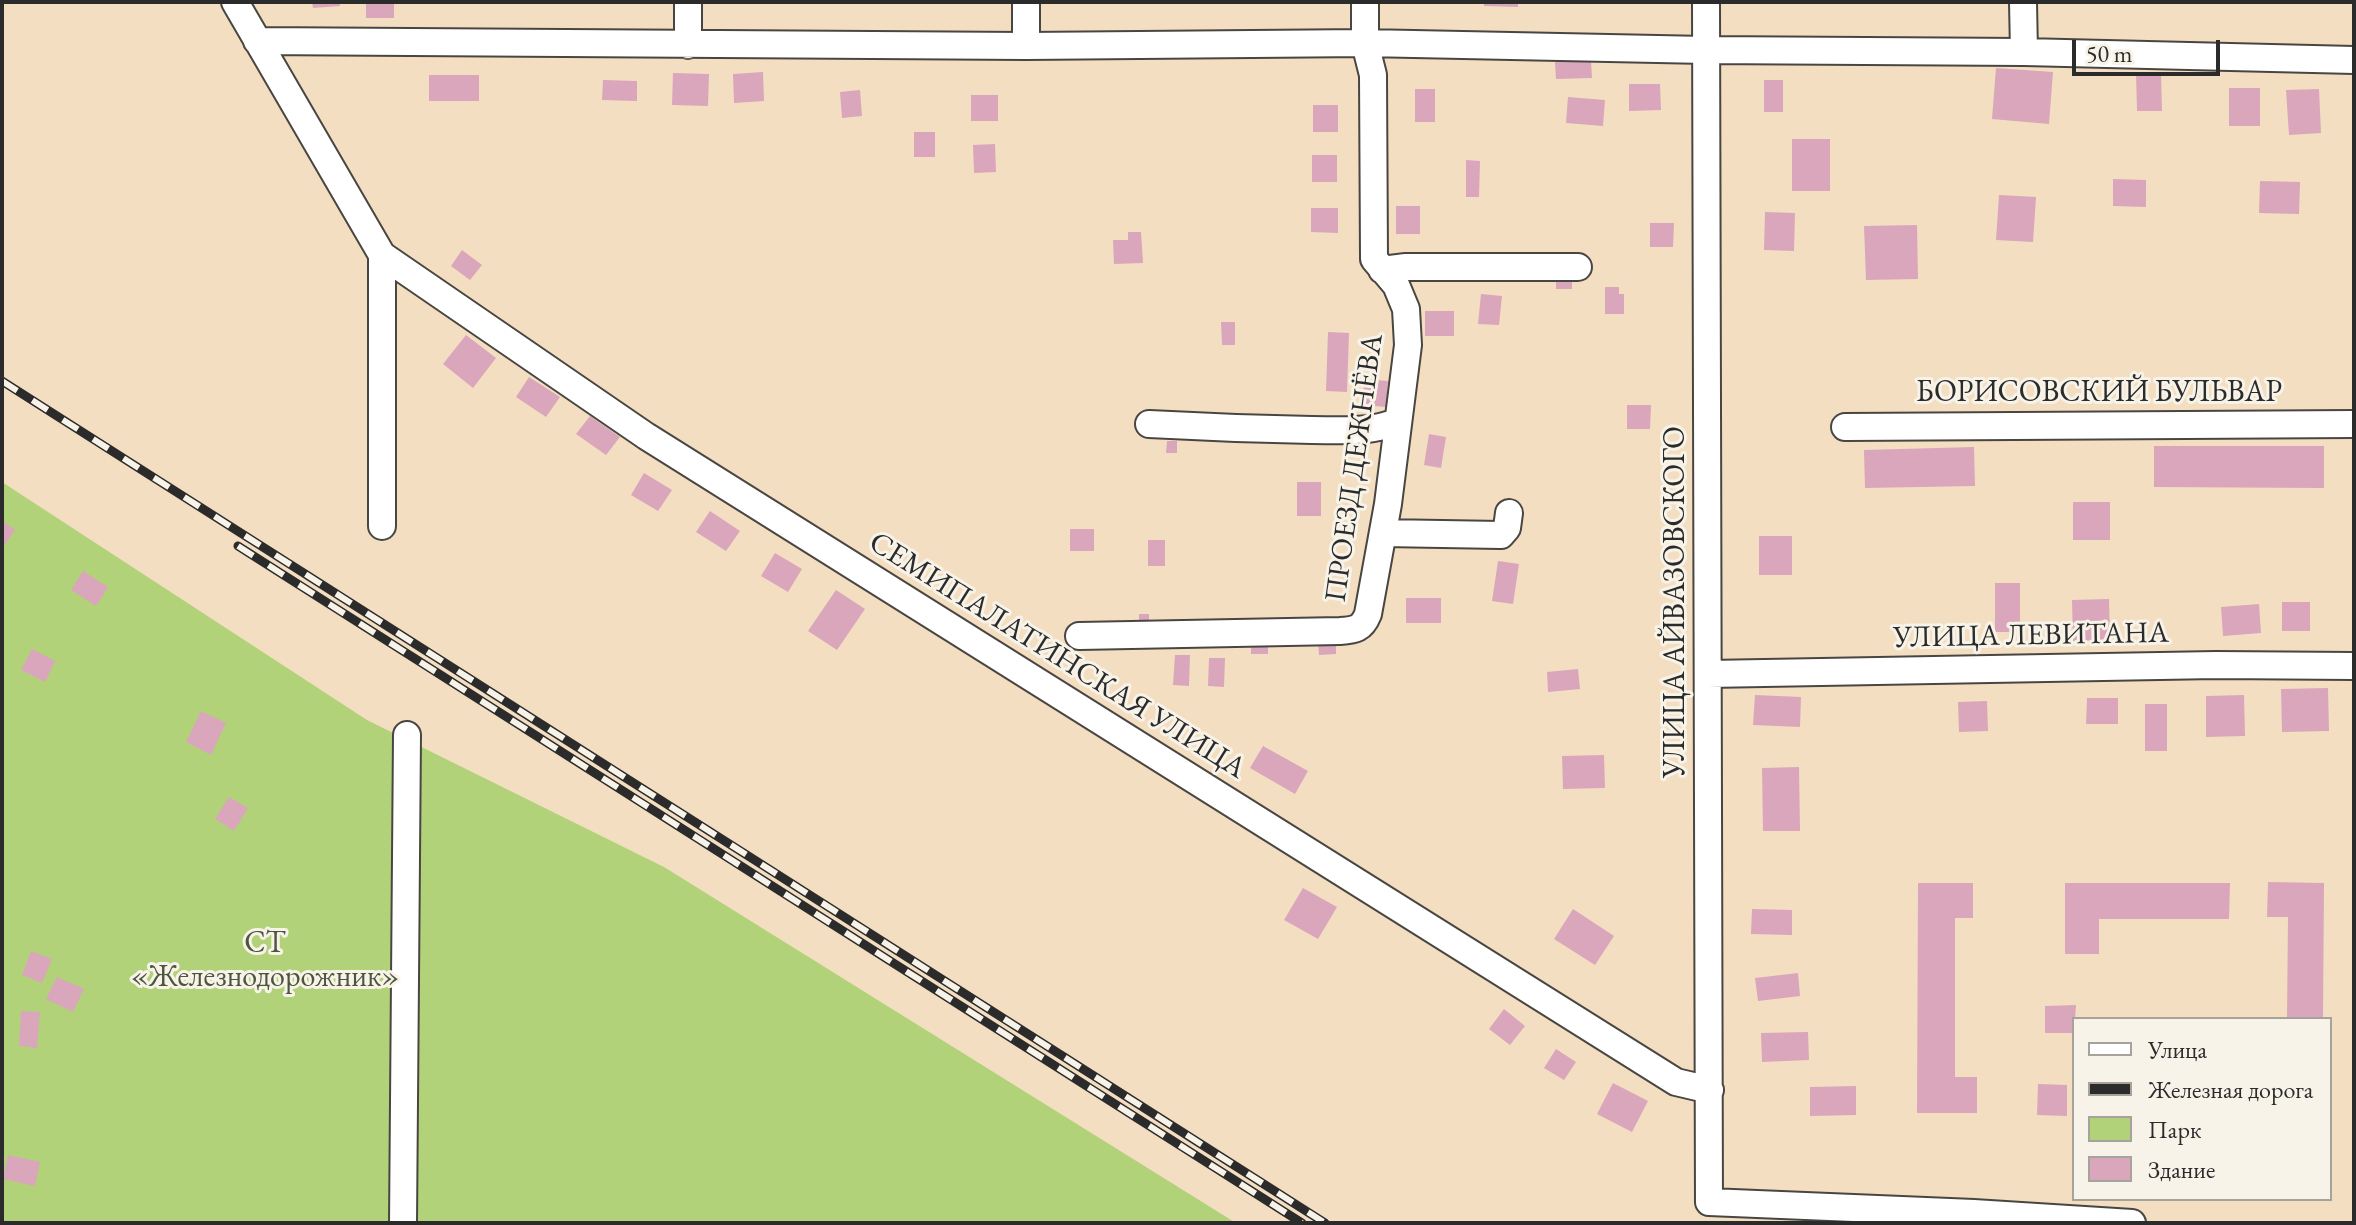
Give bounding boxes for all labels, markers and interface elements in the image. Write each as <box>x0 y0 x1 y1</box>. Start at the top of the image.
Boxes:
scale bar <box>2076 24 2224 74</box>
text: 50 m <box>2086 38 2133 69</box>
street label: ПРОЕЗД ДЕЖНЁВА <box>1318 332 1392 604</box>
street label: БОРИСОВСКИЙ БУЛЬВАР <box>1916 375 2282 411</box>
street label: УЛИЦА АЙВАЗОВСКОГО <box>1658 426 1694 778</box>
street label: СЕМИПАЛАТИНСКАЯ УЛИЦА <box>862 525 1252 787</box>
street label: УЛИЦА ЛЕВИТАНА <box>1893 616 2169 656</box>
park label: СТ «Железнодорожник» <box>131 926 399 996</box>
legend <box>2072 1017 2332 1201</box>
text: Улица <box>2148 1034 2207 1065</box>
text: Железная дорога <box>2148 1074 2313 1105</box>
text: Парк <box>2148 1114 2201 1145</box>
text: Здание <box>2148 1154 2215 1185</box>

